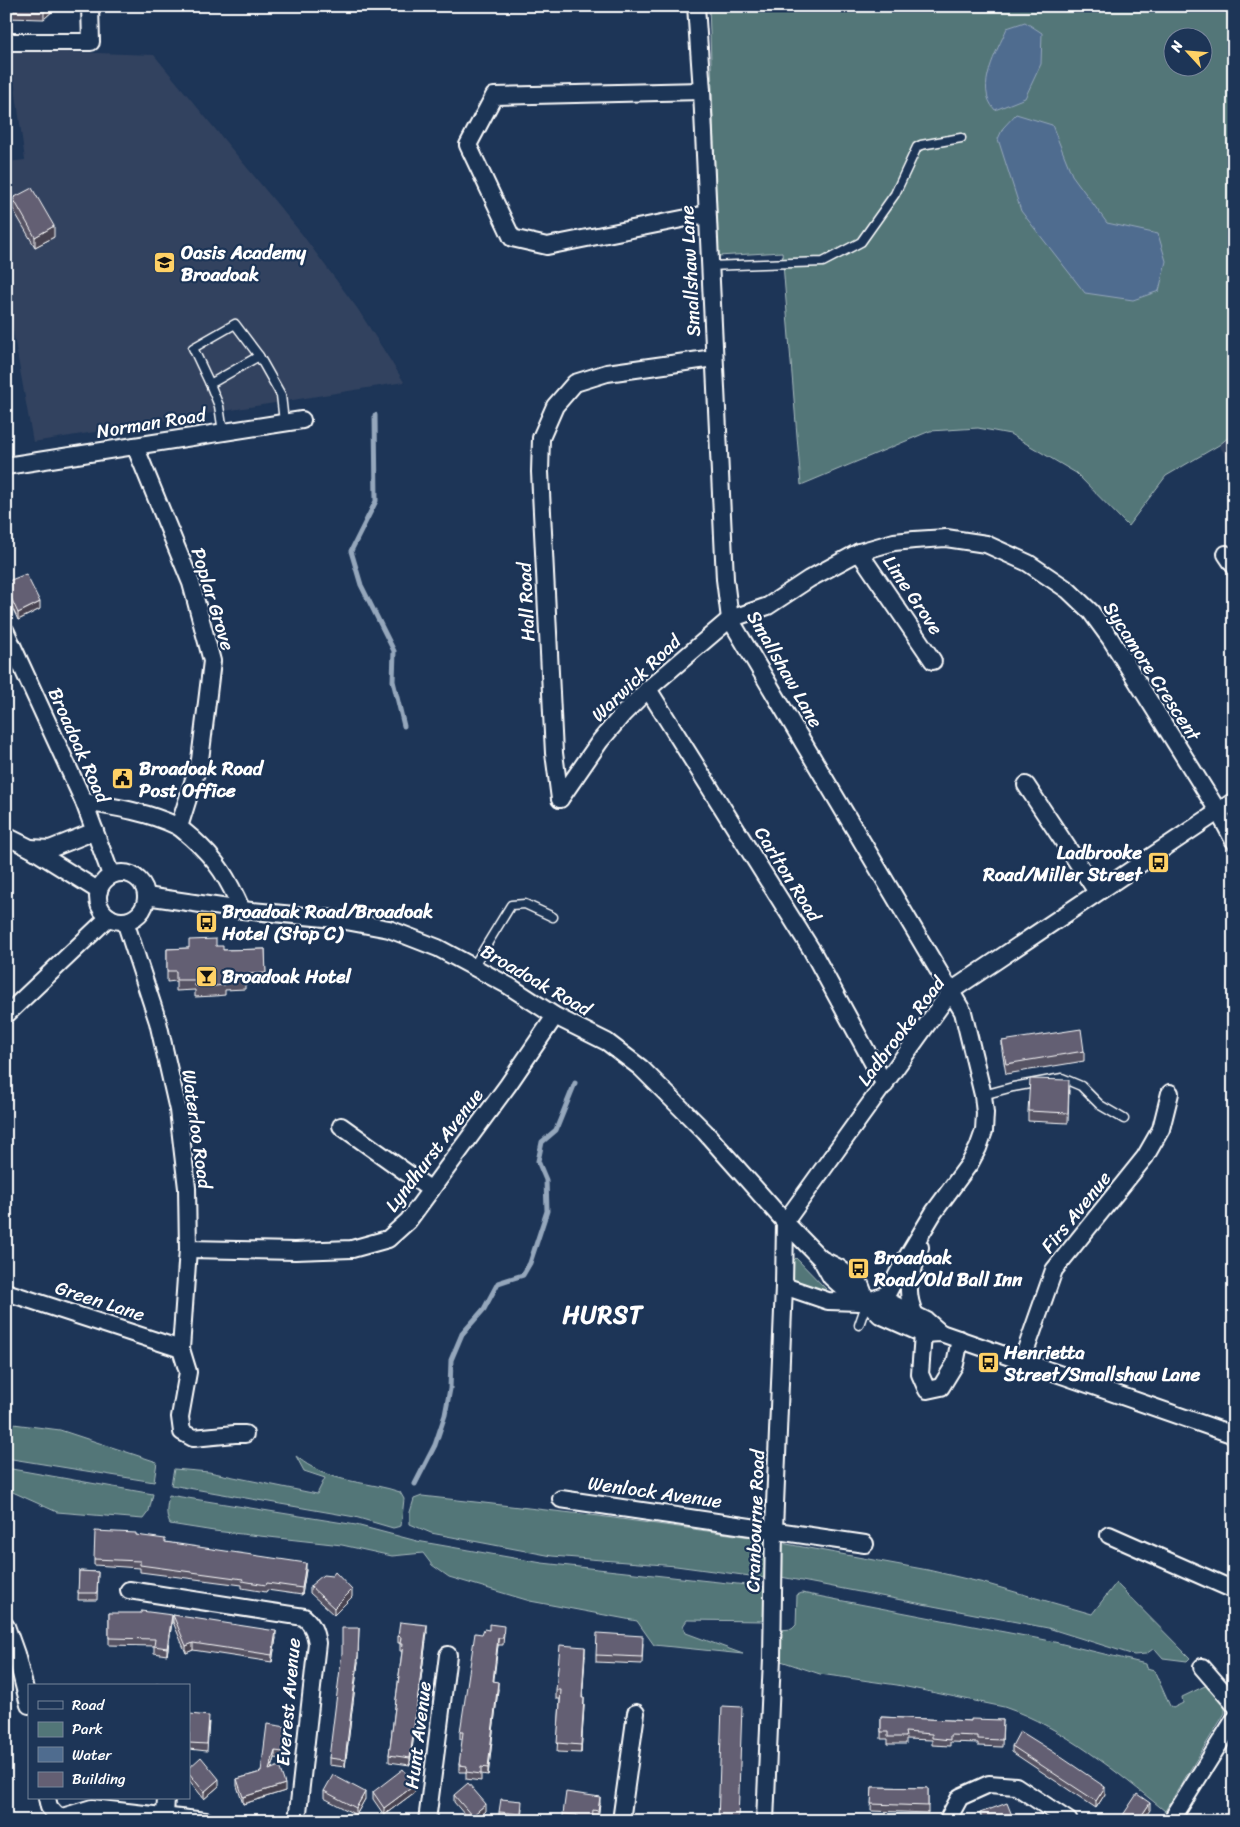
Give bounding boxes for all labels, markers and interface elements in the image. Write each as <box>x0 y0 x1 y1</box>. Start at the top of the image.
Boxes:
north arrow <box>1162 28 1212 78</box>
text: N <box>1163 36 1190 57</box>
street label: Smallshaw Lane <box>670 204 710 338</box>
place label: Oasis Academy Broadoak <box>181 236 307 291</box>
school or university icon: Oasis Academy Broadoak <box>153 251 177 275</box>
street label: Norman Road <box>94 398 210 448</box>
street label: Poplar Grove <box>182 543 244 655</box>
street label: Lime Grove <box>874 548 952 642</box>
street label: Hall Road <box>507 559 545 643</box>
street label: Sycamore Crescent <box>1094 594 1210 749</box>
street label: Smallshaw Lane <box>738 604 832 734</box>
street label: Warwick Road <box>583 625 690 730</box>
street label: Broadoak Road <box>39 682 120 810</box>
place label: Broadoak Road Post Office <box>139 752 265 807</box>
public building icon: Broadoak Road Post Office <box>111 767 135 791</box>
street label: Carlton Road <box>745 820 831 929</box>
place label: Ladbrooke Road/Miller Street <box>982 836 1143 891</box>
bus stop icon: Ladbrooke Road/Miller Street <box>1146 851 1170 875</box>
place label: Broadoak Road/Broadoak Hotel (Stop C) <box>221 895 433 950</box>
bus stop icon: Broadoak Road/Broadoak Hotel (Stop C) <box>194 910 218 934</box>
street label: Broadoak Road <box>474 935 600 1026</box>
place label: Broadoak Hotel <box>222 960 353 993</box>
bar icon: Broadoak Hotel <box>194 964 218 988</box>
street label: Ladbrooke Road <box>848 968 954 1093</box>
street label: Waterloo Road <box>172 1067 222 1193</box>
street label: Lyndhurst Avenue <box>376 1081 492 1219</box>
street label: Firs Avenue <box>1032 1163 1120 1261</box>
place label: Broadoak Road/Old Ball Inn <box>873 1241 1023 1296</box>
bus stop icon: Broadoak Road/Old Ball Inn <box>846 1256 870 1280</box>
street label: Green Lane <box>51 1271 149 1331</box>
district label: HURST <box>563 1294 644 1336</box>
place label: Henrietta Street/Smallshaw Lane <box>1003 1336 1200 1391</box>
bus stop icon: Henrietta Street/Smallshaw Lane <box>976 1351 1000 1375</box>
street label: Cranbourne Road <box>736 1447 774 1593</box>
street label: Wenlock Avenue <box>586 1466 724 1518</box>
street label: Everest Avenue <box>266 1636 310 1767</box>
street label: Hunt Avenue <box>395 1679 441 1791</box>
legend <box>28 1684 190 1800</box>
text: Road <box>72 1692 105 1718</box>
text: Park <box>72 1716 103 1742</box>
text: Water <box>72 1742 112 1768</box>
text: Building <box>72 1766 126 1792</box>

